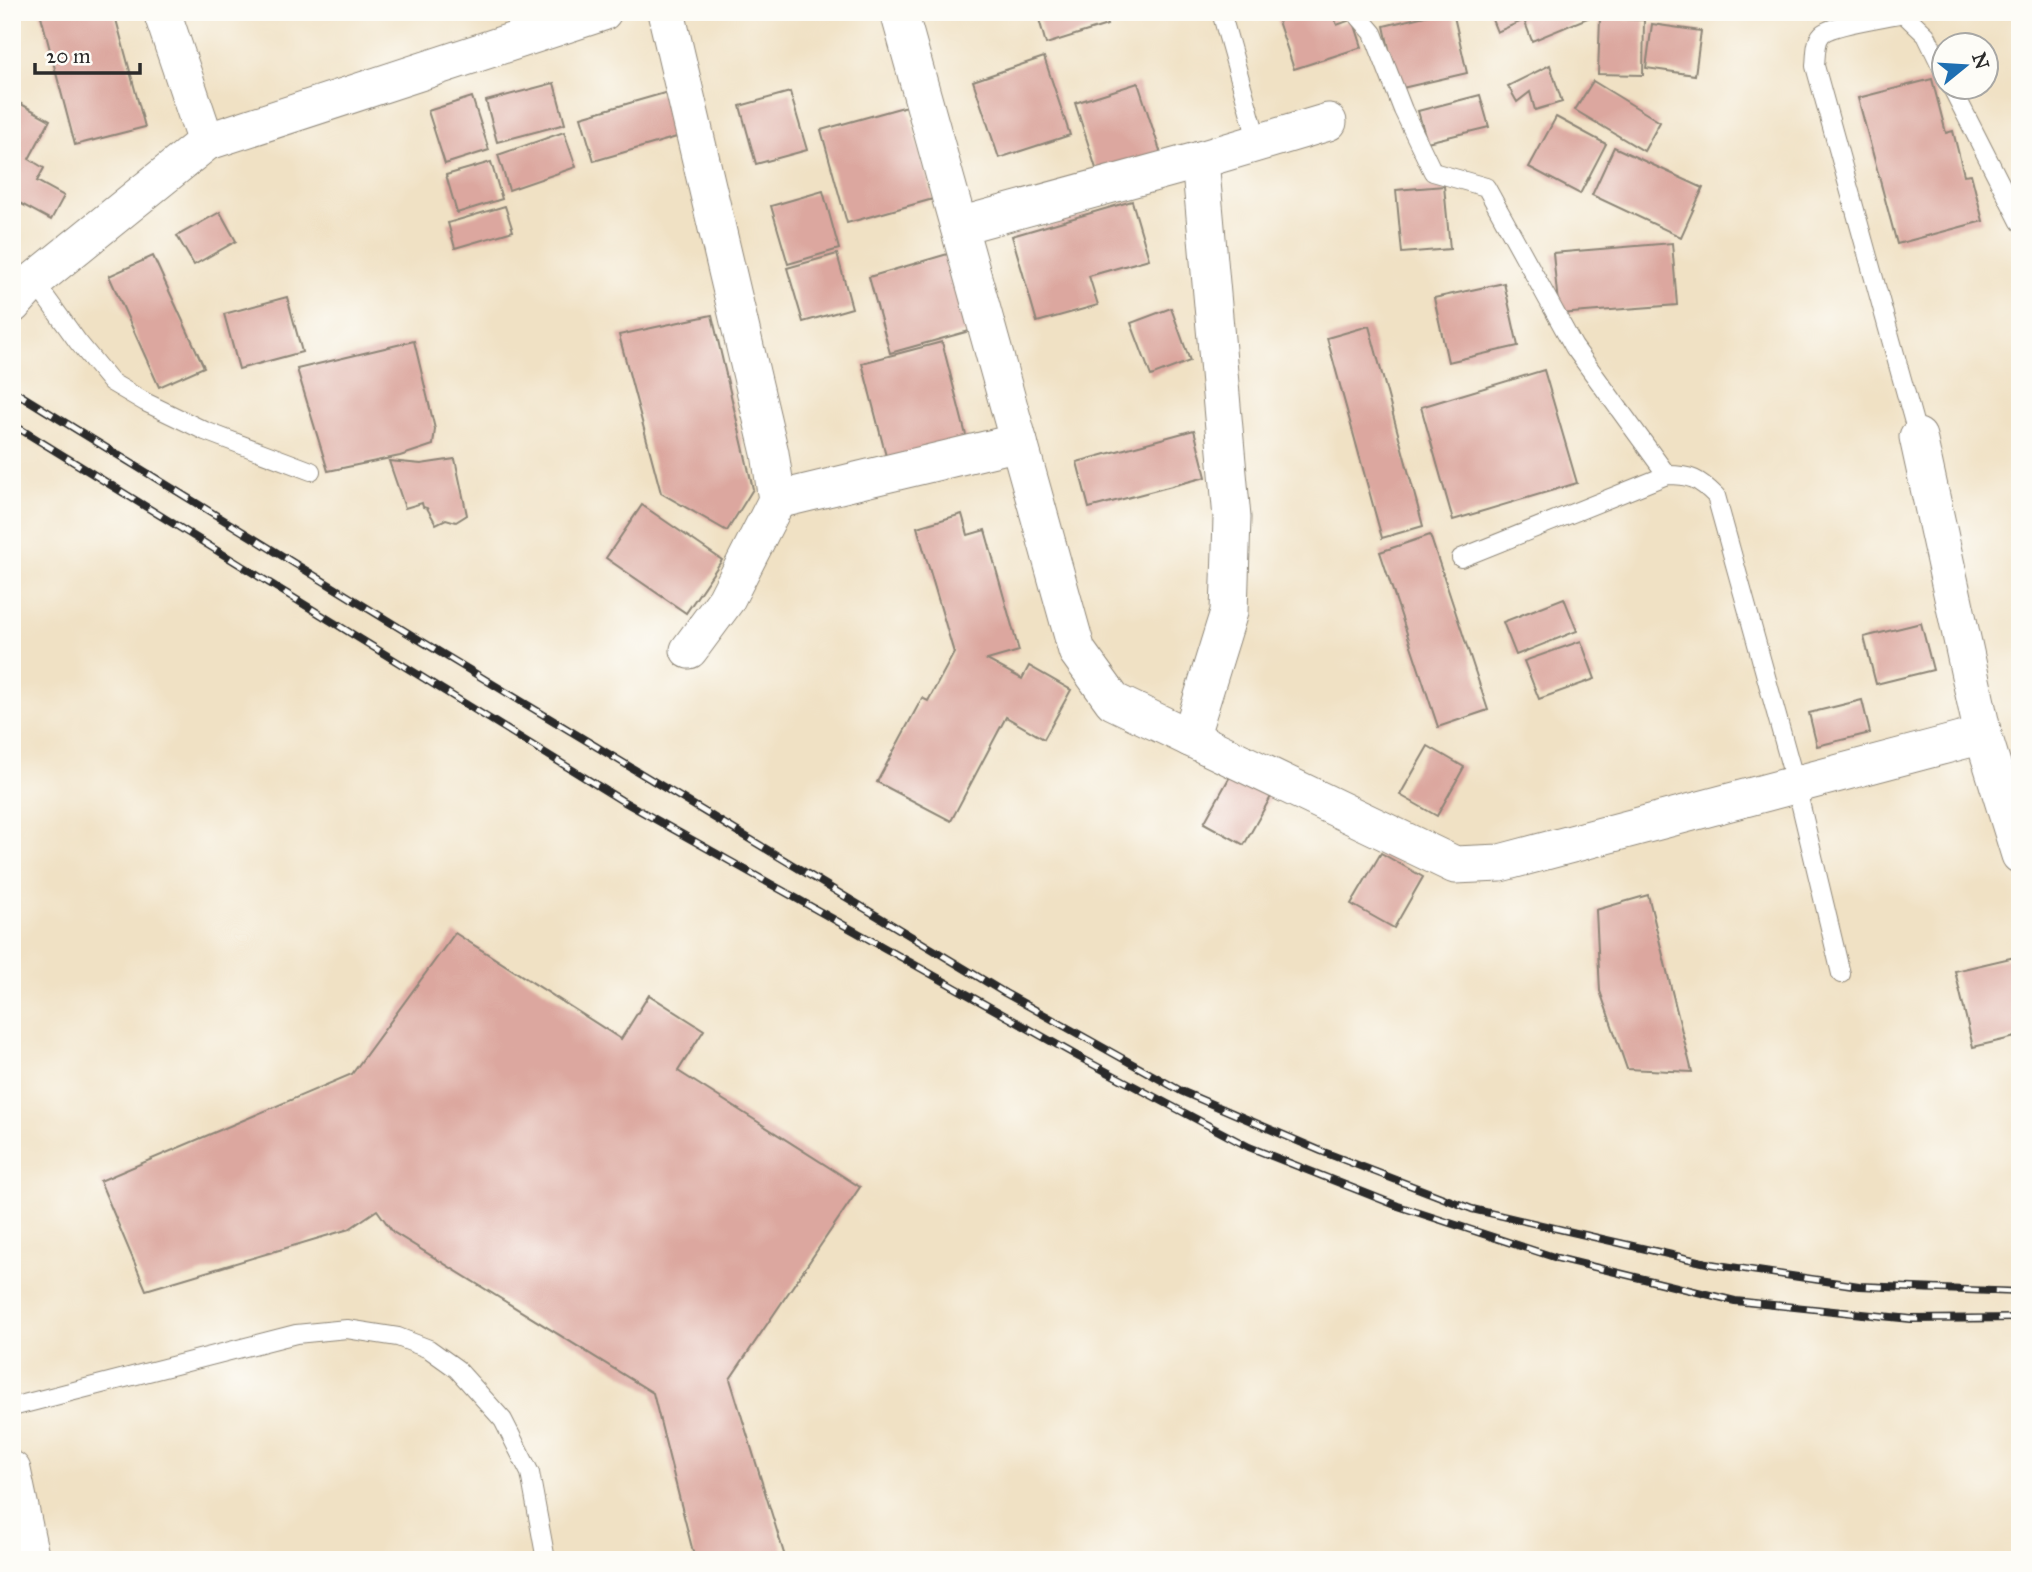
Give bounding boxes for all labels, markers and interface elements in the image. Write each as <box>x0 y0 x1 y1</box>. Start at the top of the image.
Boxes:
scale bar <box>35 32 140 76</box>
north arrow <box>1930 32 2000 102</box>
text: 20 m <box>46 43 91 69</box>
text: N <box>1967 50 1994 72</box>

